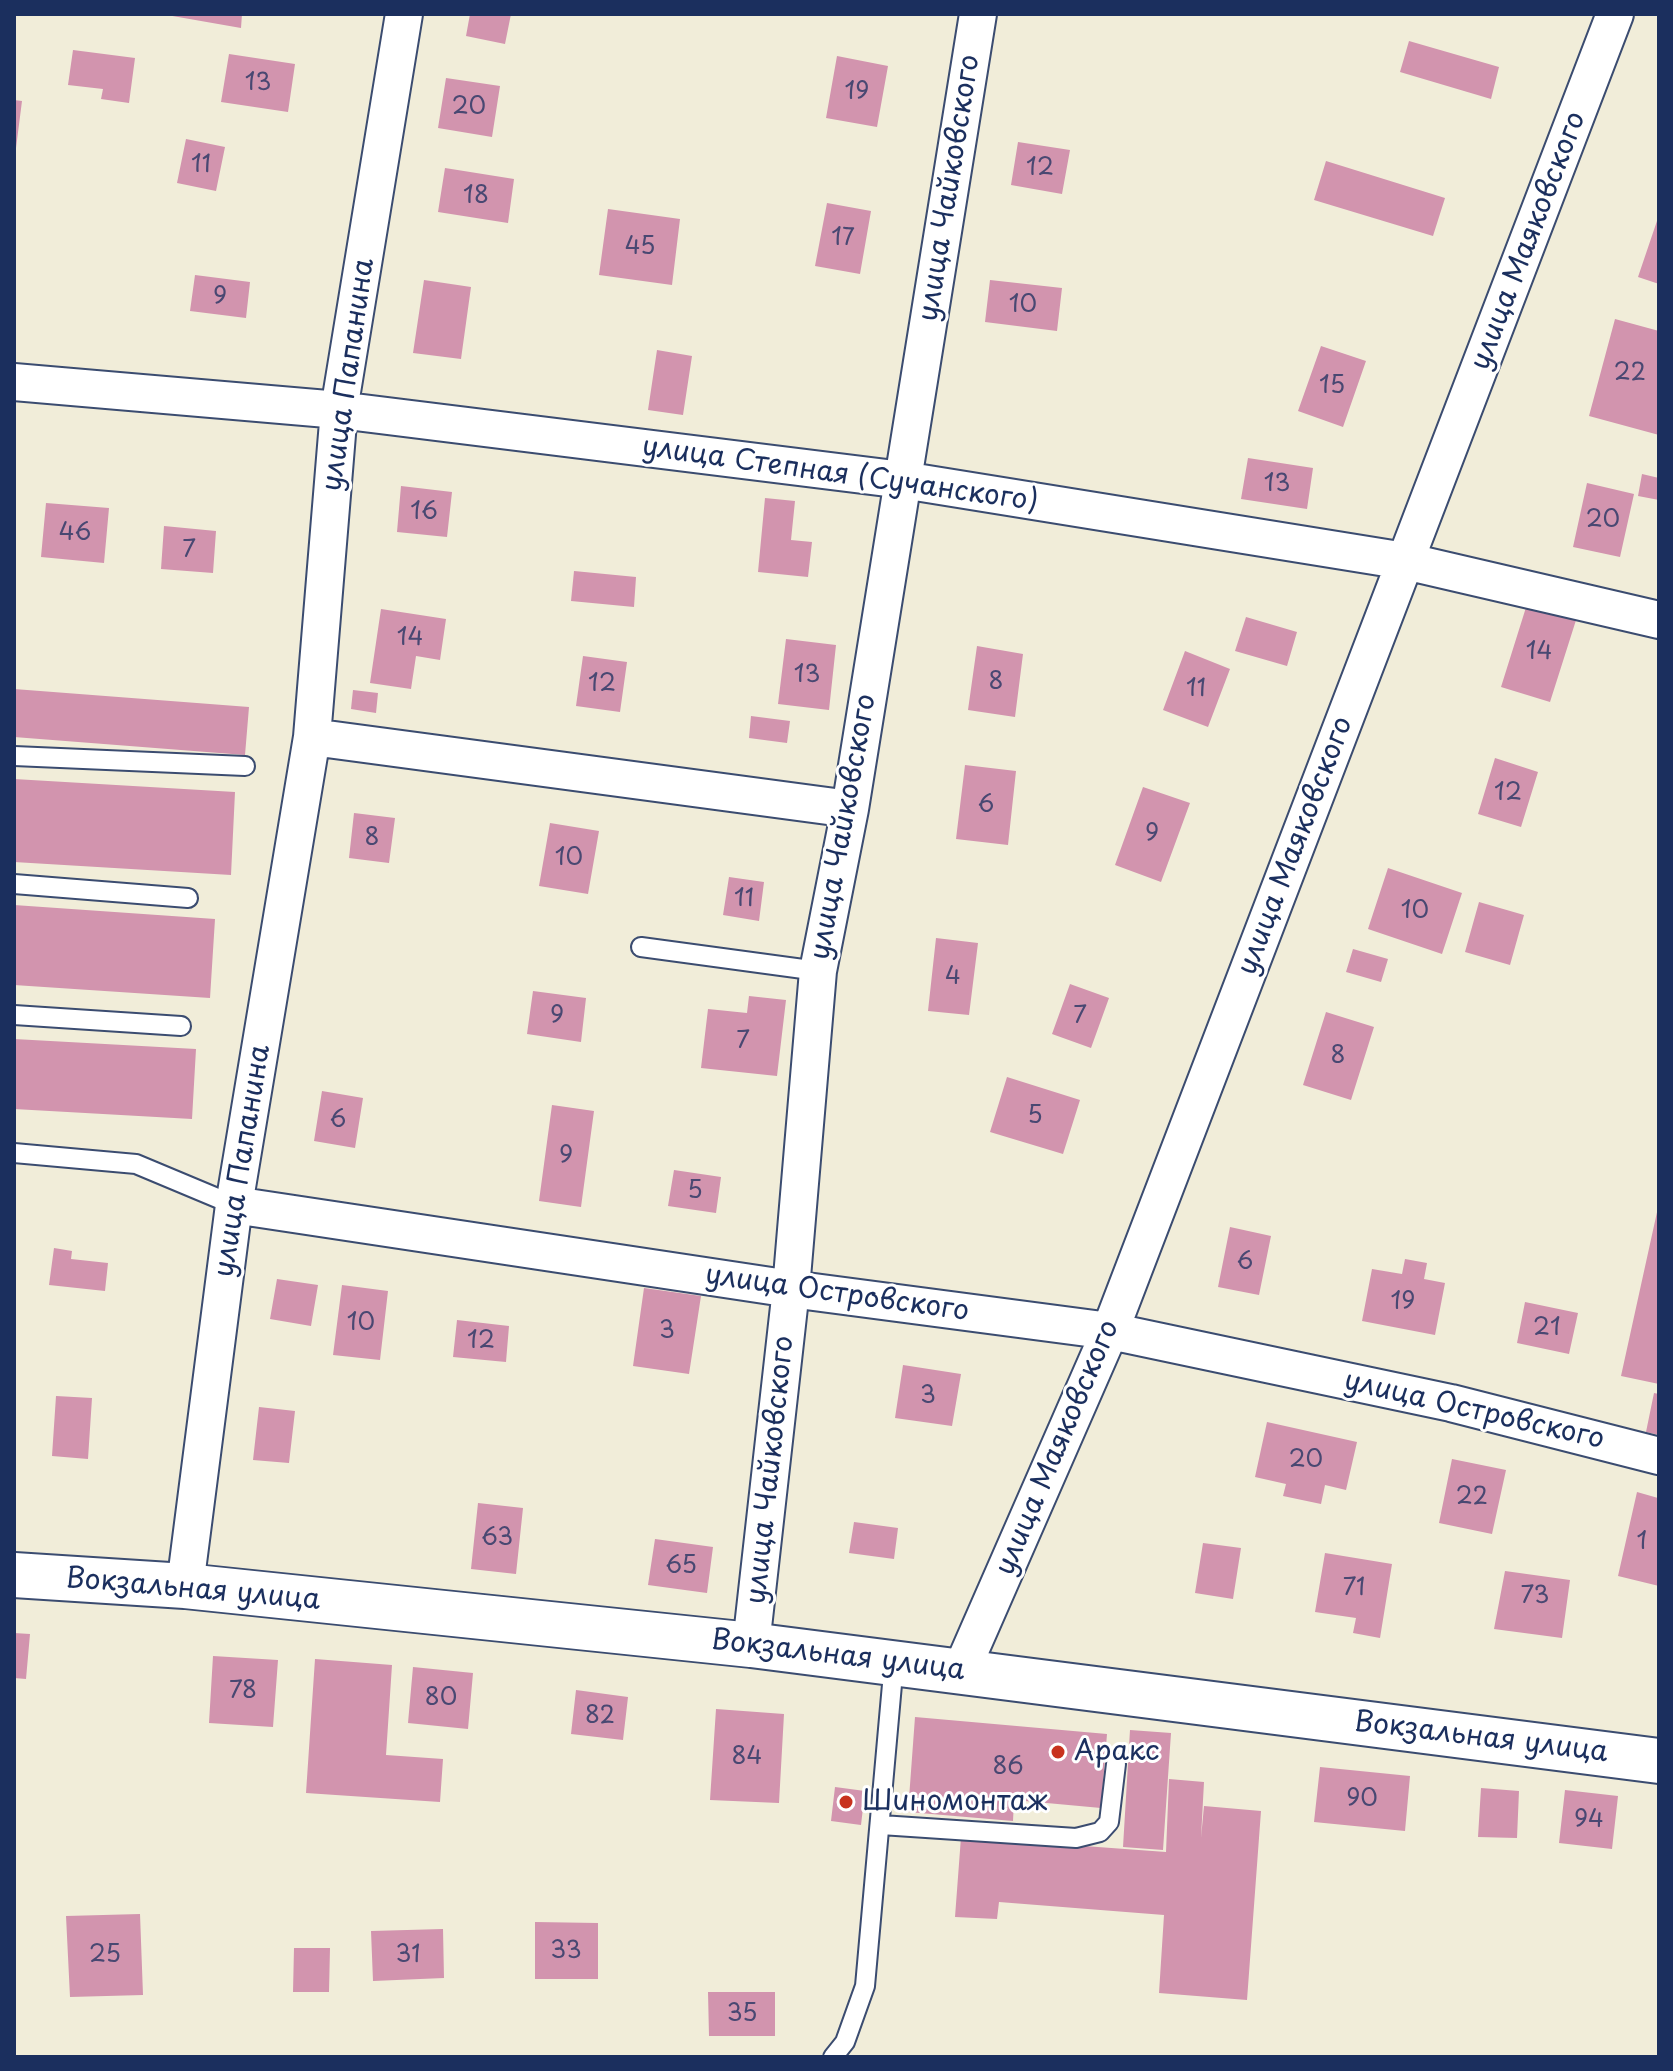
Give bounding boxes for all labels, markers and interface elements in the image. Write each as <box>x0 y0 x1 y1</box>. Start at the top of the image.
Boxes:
street label: улица Чайковского <box>912 52 988 324</box>
house number: 13 <box>245 69 271 97</box>
house number: 19 <box>845 78 869 106</box>
house number: 20 <box>452 93 486 121</box>
street label: улица Маяковского <box>1464 107 1594 375</box>
house number: 11 <box>191 151 211 179</box>
house number: 12 <box>1026 154 1054 182</box>
house number: 18 <box>463 182 489 210</box>
house number: 17 <box>831 224 855 252</box>
house number: 45 <box>625 233 655 261</box>
street label: улица Папанина <box>316 256 382 494</box>
house number: 9 <box>213 283 227 311</box>
house number: 10 <box>1009 291 1037 319</box>
house number: 22 <box>1614 359 1646 387</box>
house number: 15 <box>1319 372 1345 400</box>
street label: улица Степная (Сучанского) <box>640 431 1040 519</box>
house number: 13 <box>1264 470 1290 498</box>
house number: 16 <box>410 498 438 526</box>
house number: 20 <box>1586 506 1620 534</box>
house number: 46 <box>59 519 91 547</box>
house number: 7 <box>182 536 196 564</box>
house number: 14 <box>397 624 423 652</box>
house number: 14 <box>1526 638 1552 666</box>
house number: 13 <box>794 661 820 689</box>
house number: 8 <box>989 668 1003 696</box>
house number: 12 <box>588 670 616 698</box>
house number: 11 <box>1186 675 1206 703</box>
street label: улица Чайковского <box>804 691 884 963</box>
street label: улица Маяковского <box>1231 712 1361 980</box>
house number: 12 <box>1494 779 1522 807</box>
house number: 6 <box>978 791 994 819</box>
house number: 9 <box>1145 820 1159 848</box>
house number: 8 <box>365 824 379 852</box>
house number: 10 <box>555 844 583 872</box>
house number: 11 <box>734 885 754 913</box>
house number: 10 <box>1401 897 1429 925</box>
house number: 4 <box>945 963 961 991</box>
house number: 9 <box>550 1002 564 1030</box>
house number: 7 <box>1073 1002 1087 1030</box>
house number: 7 <box>736 1027 750 1055</box>
street label: улица Папанина <box>208 1042 278 1280</box>
house number: 8 <box>1331 1042 1345 1070</box>
house number: 5 <box>1027 1102 1043 1130</box>
house number: 6 <box>330 1106 346 1134</box>
house number: 9 <box>559 1142 573 1170</box>
house number: 5 <box>687 1177 703 1205</box>
house number: 6 <box>1237 1248 1253 1276</box>
street label: улица Островского <box>703 1259 971 1329</box>
house number: 19 <box>1391 1288 1415 1316</box>
house number: 10 <box>347 1309 375 1337</box>
house number: 21 <box>1533 1314 1561 1342</box>
street label: улица Маяковского <box>989 1315 1127 1581</box>
house number: 3 <box>659 1317 675 1345</box>
house number: 12 <box>467 1327 495 1355</box>
street label: улица Чайковского <box>740 1334 802 1606</box>
street label: улица Островского <box>1341 1365 1607 1457</box>
house number: 3 <box>920 1382 936 1410</box>
house number: 20 <box>1289 1446 1323 1474</box>
house number: 22 <box>1456 1483 1488 1511</box>
house number: 63 <box>481 1524 513 1552</box>
house number: 1 <box>1637 1528 1647 1556</box>
house number: 65 <box>665 1552 697 1580</box>
street label: Вокзальная улица <box>64 1562 322 1618</box>
house number: 71 <box>1343 1574 1365 1602</box>
house number: 73 <box>1521 1582 1549 1610</box>
street label: Вокзальная улица <box>709 1624 967 1688</box>
house number: 78 <box>229 1677 257 1705</box>
house number: 80 <box>425 1684 457 1712</box>
house number: 82 <box>585 1702 615 1730</box>
street label: Вокзальная улица <box>1352 1706 1610 1770</box>
place label: Аракс <box>1074 1735 1160 1769</box>
house number: 84 <box>732 1743 762 1771</box>
marker: Аракс <box>1049 1743 1067 1761</box>
house number: 86 <box>992 1753 1024 1781</box>
place label: Шиномонтаж <box>862 1785 1047 1819</box>
house number: 90 <box>1346 1785 1378 1813</box>
marker: Шиномонтаж <box>837 1793 855 1811</box>
house number: 94 <box>1574 1806 1604 1834</box>
house number: 33 <box>550 1937 582 1965</box>
house number: 25 <box>89 1941 121 1969</box>
house number: 31 <box>395 1941 421 1969</box>
house number: 35 <box>727 2000 757 2028</box>

